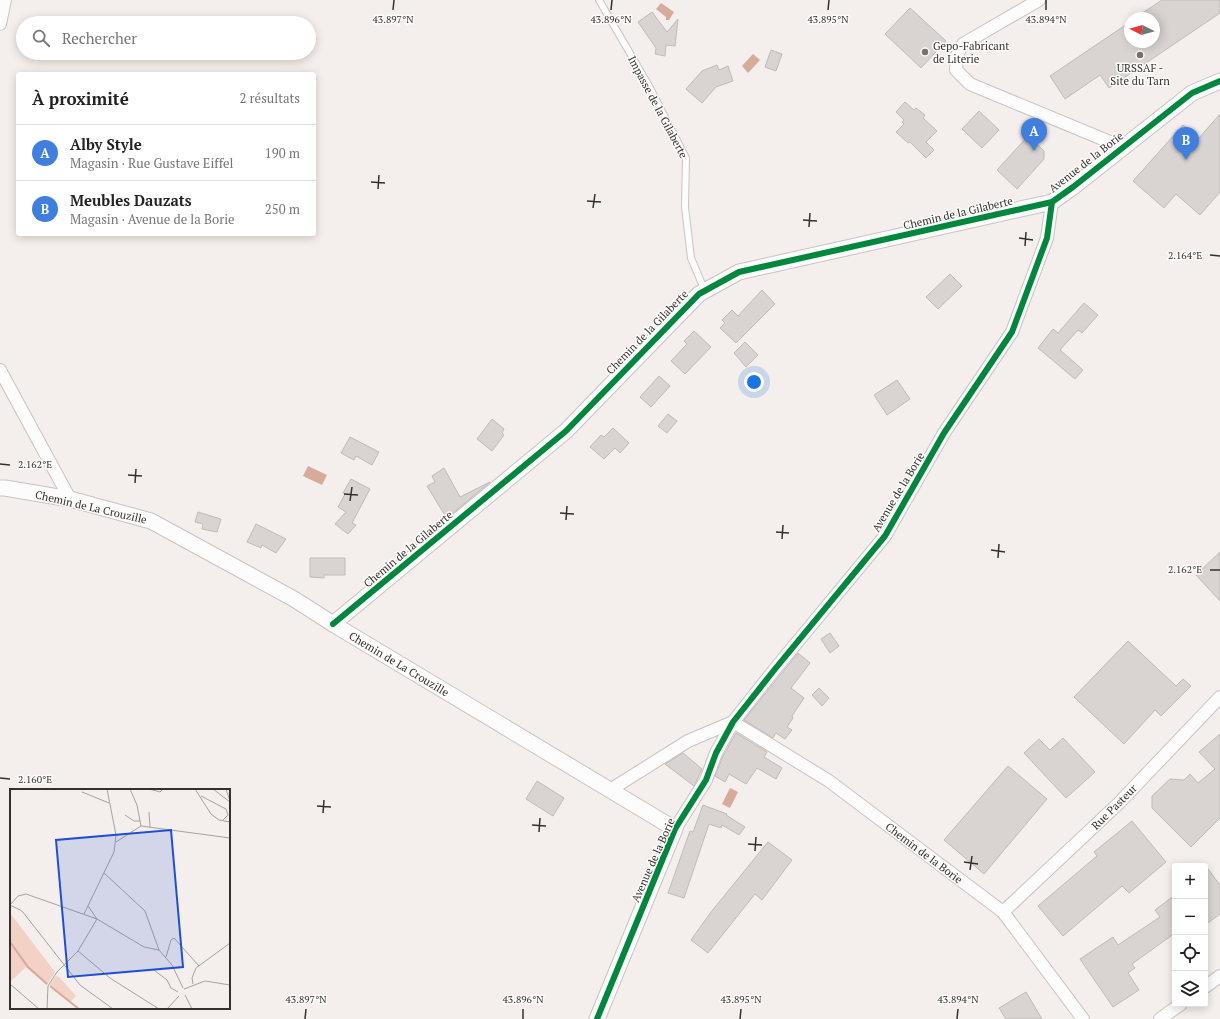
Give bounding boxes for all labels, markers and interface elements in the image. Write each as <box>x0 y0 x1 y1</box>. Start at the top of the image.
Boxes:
north arrow <box>1124 12 1160 48</box>
text: 43.897°N <box>373 13 414 26</box>
text: 43.896°N <box>591 13 632 26</box>
text: 43.895°N <box>808 13 849 26</box>
text: 43.894°N <box>1026 13 1067 26</box>
search box <box>16 16 316 60</box>
icon: search <box>30 27 52 49</box>
text: Rechercher <box>62 28 137 48</box>
place label: Gepo-Fabricant de Literie <box>933 39 1009 66</box>
marker: Gepo-Fabricant de Literie <box>920 47 930 57</box>
marker: URSSAF - Site du Tarn <box>1135 50 1145 60</box>
street label: Impasse de la Gilaberte <box>625 53 691 161</box>
place label: URSSAF - Site du Tarn <box>1110 61 1170 88</box>
text: À proximité <box>32 87 129 110</box>
text: 2 résultats <box>240 89 300 107</box>
pin: A <box>1021 118 1047 151</box>
pin: B <box>1173 127 1199 160</box>
street label: Avenue de la Borie <box>1046 128 1126 195</box>
text: Alby Style <box>70 134 142 154</box>
text: A <box>40 144 50 162</box>
text: 190 m <box>265 144 300 162</box>
text: Magasin · Rue Gustave Eiffel <box>70 154 233 172</box>
text: Meubles Dauzats <box>70 190 192 210</box>
street label: Chemin de la Gilaberte <box>902 193 1015 232</box>
text: B <box>41 200 49 218</box>
text: 250 m <box>265 200 300 218</box>
text: Magasin · Avenue de la Borie <box>70 210 235 228</box>
text: 2.164°E <box>1168 249 1202 262</box>
street label: Chemin de la Gilaberte <box>603 287 691 377</box>
your location <box>744 372 764 392</box>
street label: Avenue de la Borie <box>869 449 928 534</box>
text: 2.162°E <box>18 458 52 471</box>
street label: Chemin de La Crouzille <box>34 487 149 527</box>
street label: Chemin de la Gilaberte <box>361 507 456 590</box>
text: 2.162°E <box>1168 563 1202 576</box>
street label: Chemin de La Crouzille <box>346 629 452 700</box>
text: 2.160°E <box>18 773 52 786</box>
street label: Rue Pasteur <box>1088 781 1140 833</box>
inset map <box>10 789 230 1009</box>
street label: Avenue de la Borie <box>628 815 678 904</box>
street label: Chemin de la Borie <box>883 819 966 887</box>
map controls <box>1172 863 1208 1007</box>
button: + <box>1172 863 1208 899</box>
button: − <box>1172 899 1208 935</box>
button: locate <box>1172 935 1208 971</box>
button: layers <box>1172 971 1208 1007</box>
text: 43.897°N <box>286 993 327 1006</box>
text: 43.896°N <box>503 993 544 1006</box>
text: 43.895°N <box>721 993 762 1006</box>
text: 43.894°N <box>938 993 979 1006</box>

